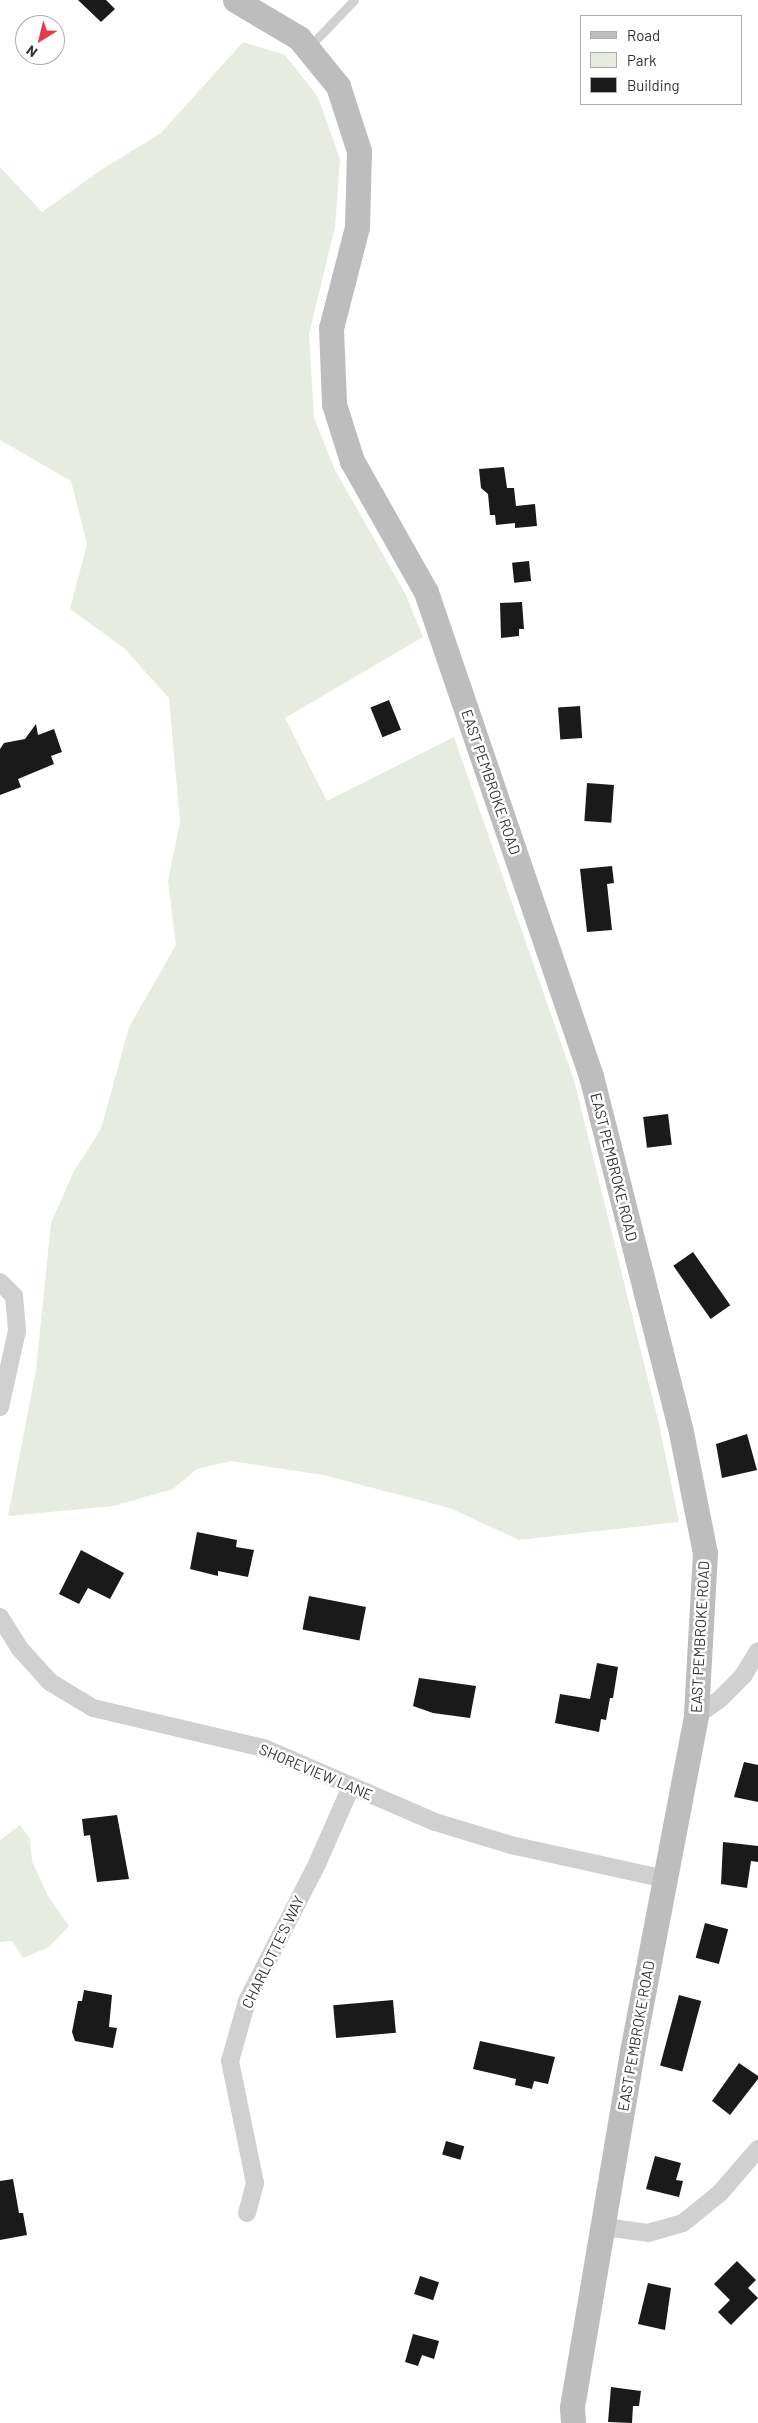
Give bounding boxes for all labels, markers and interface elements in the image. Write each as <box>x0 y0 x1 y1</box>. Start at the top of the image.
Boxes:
north arrow <box>15 15 65 65</box>
legend <box>580 15 743 105</box>
text: Road <box>627 26 660 44</box>
text: N <box>23 42 40 61</box>
text: Park <box>627 51 656 69</box>
text: Building <box>627 76 680 94</box>
street label: EAST PEMBROKE ROAD <box>458 707 524 857</box>
street label: EAST PEMBROKE ROAD <box>587 1091 641 1243</box>
street label: EAST PEMBROKE ROAD <box>687 1560 713 1714</box>
street label: SHOREVIEW LANE <box>256 1740 376 1804</box>
street label: CHARLOTTE'S WAY <box>238 1893 308 2011</box>
street label: EAST PEMBROKE ROAD <box>614 1959 658 2113</box>

